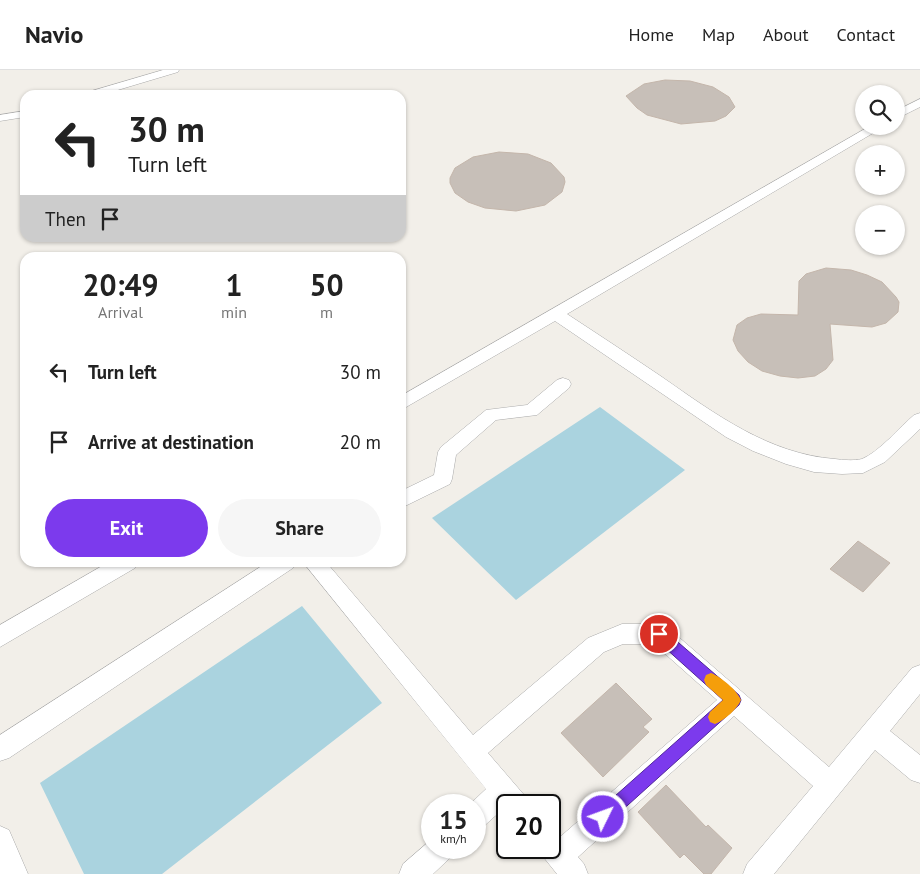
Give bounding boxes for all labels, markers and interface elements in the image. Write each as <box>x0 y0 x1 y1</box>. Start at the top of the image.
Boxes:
text: Navio <box>25 19 83 50</box>
text: Home <box>628 23 674 46</box>
text: Map <box>702 23 735 46</box>
text: About <box>763 23 809 46</box>
text: Contact <box>837 23 895 46</box>
map controls <box>855 85 905 255</box>
button: search <box>855 85 905 135</box>
text: 30 m <box>128 106 205 152</box>
icon: left <box>45 110 110 175</box>
button: + <box>855 145 905 195</box>
text: Turn left <box>128 150 207 178</box>
icon: arrive <box>96 205 124 233</box>
button: − <box>855 205 905 255</box>
text: Then <box>45 207 86 231</box>
text: 20:49 <box>82 265 159 304</box>
text: 1 <box>226 265 243 304</box>
text: 50 <box>309 265 344 304</box>
text: Arrival <box>98 302 143 322</box>
text: min <box>221 302 247 322</box>
text: m <box>320 302 333 322</box>
icon: left <box>45 358 73 386</box>
text: Turn left <box>88 360 157 384</box>
text: 30 m <box>340 360 381 384</box>
icon: arrive <box>45 428 73 456</box>
text: Arrive at destination <box>88 430 254 454</box>
text: 20 m <box>340 430 381 454</box>
button: Exit <box>45 499 208 557</box>
button: Share <box>218 499 381 557</box>
pin <box>638 613 680 655</box>
icon: arrive <box>645 620 673 648</box>
position arrow <box>576 790 628 842</box>
speed limit sign: 20 <box>496 794 561 859</box>
text: 15 <box>439 804 468 836</box>
text: km/h <box>440 831 467 846</box>

